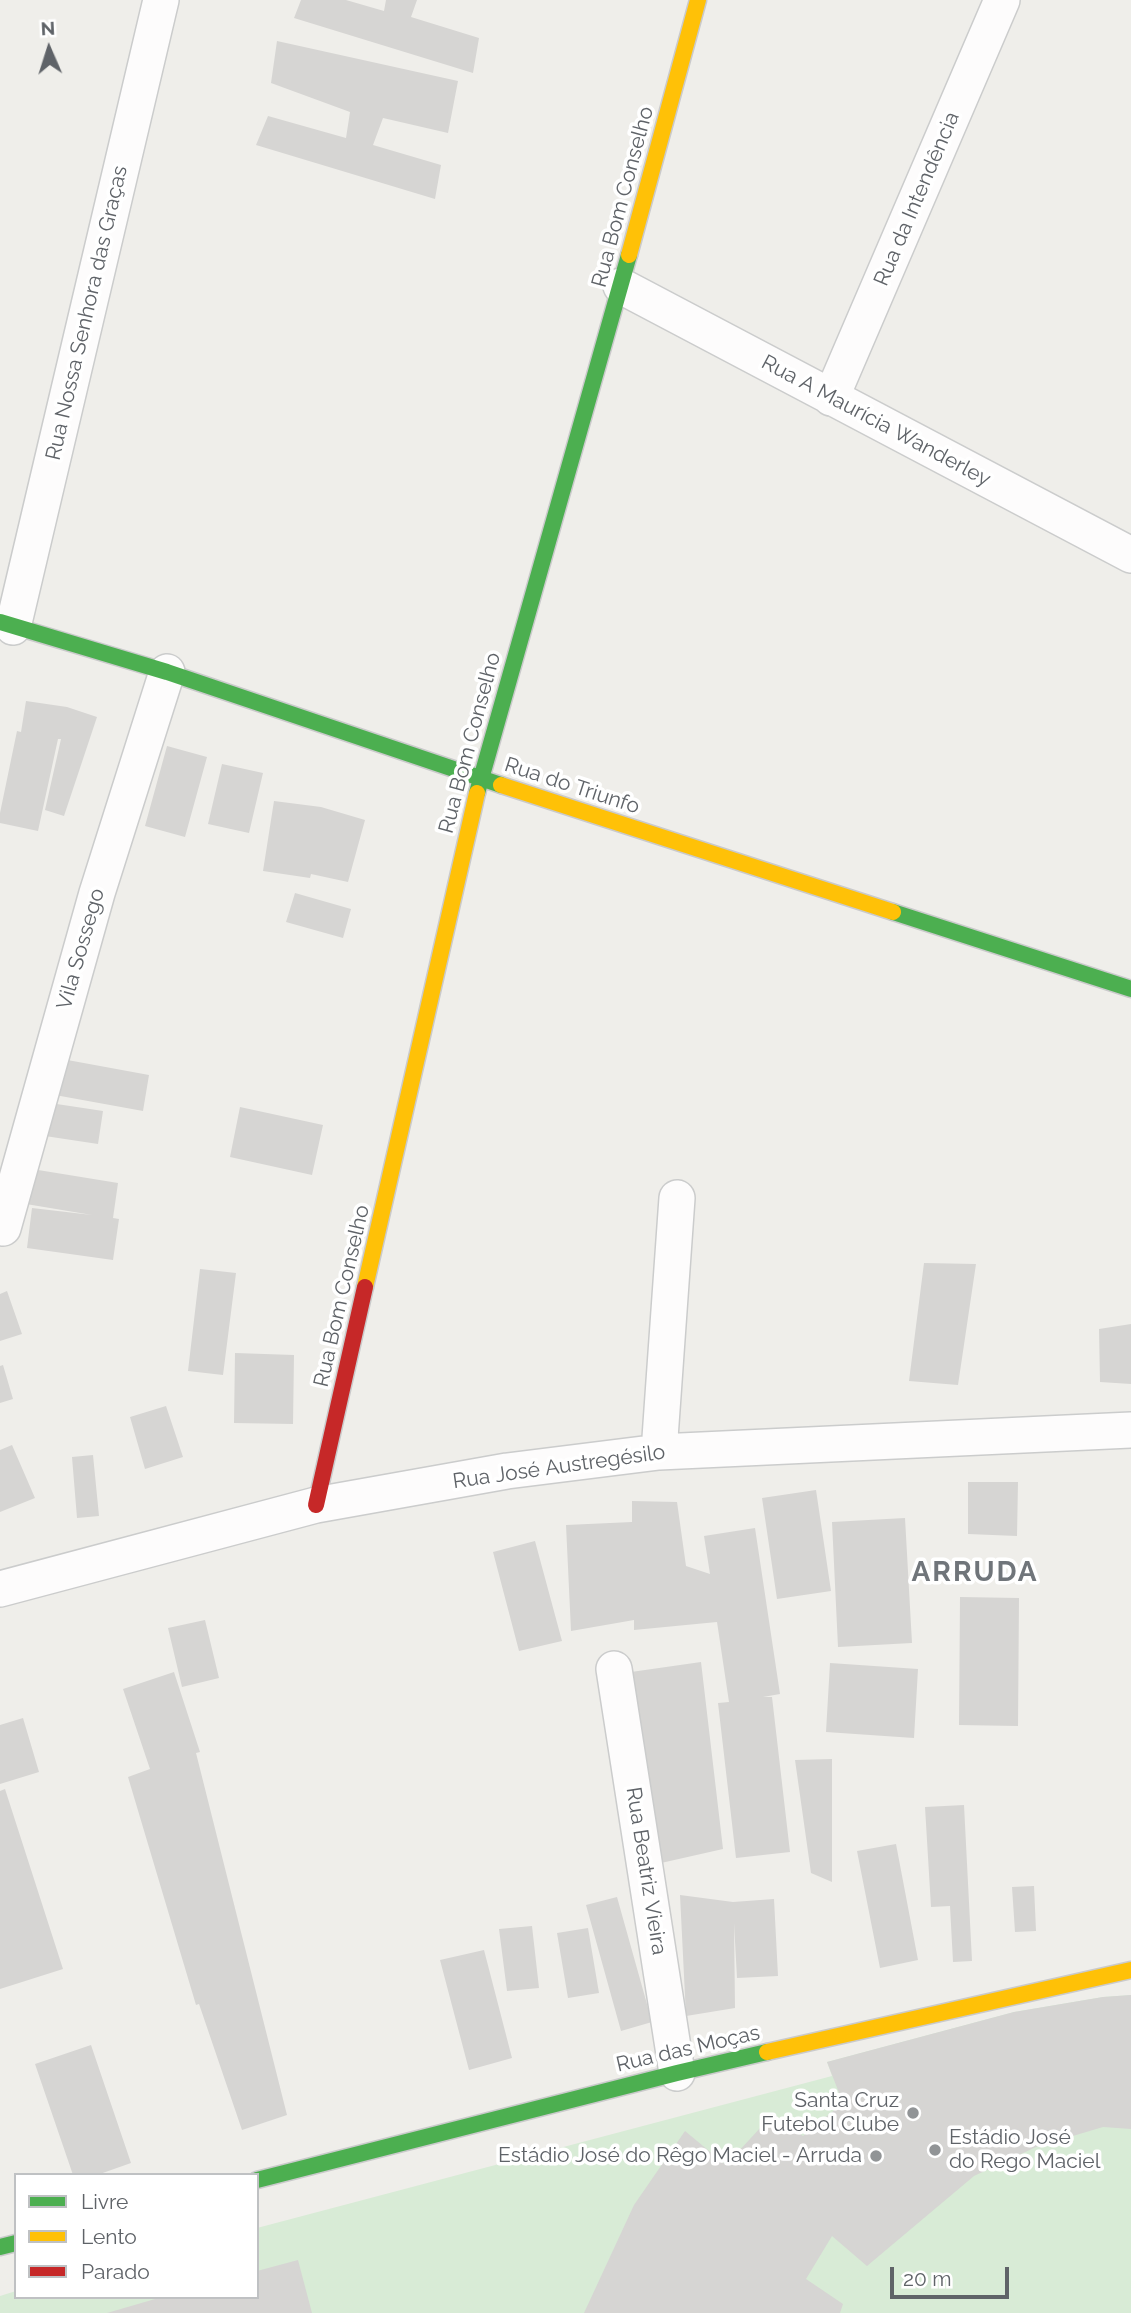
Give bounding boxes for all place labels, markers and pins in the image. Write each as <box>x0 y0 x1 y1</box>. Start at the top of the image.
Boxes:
place label: Santa Cruz Futebol Clube <box>761 2088 899 2138</box>
marker: Santa Cruz Futebol Clube <box>905 2105 921 2121</box>
place label: Estádio José do Rego Maciel <box>949 2125 1100 2175</box>
marker: Estádio José do Rego Maciel <box>927 2142 943 2158</box>
place label: Estádio José do Rêgo Maciel - Arruda <box>498 2143 862 2169</box>
marker: Estádio José do Rêgo Maciel - Arruda <box>868 2148 884 2164</box>

